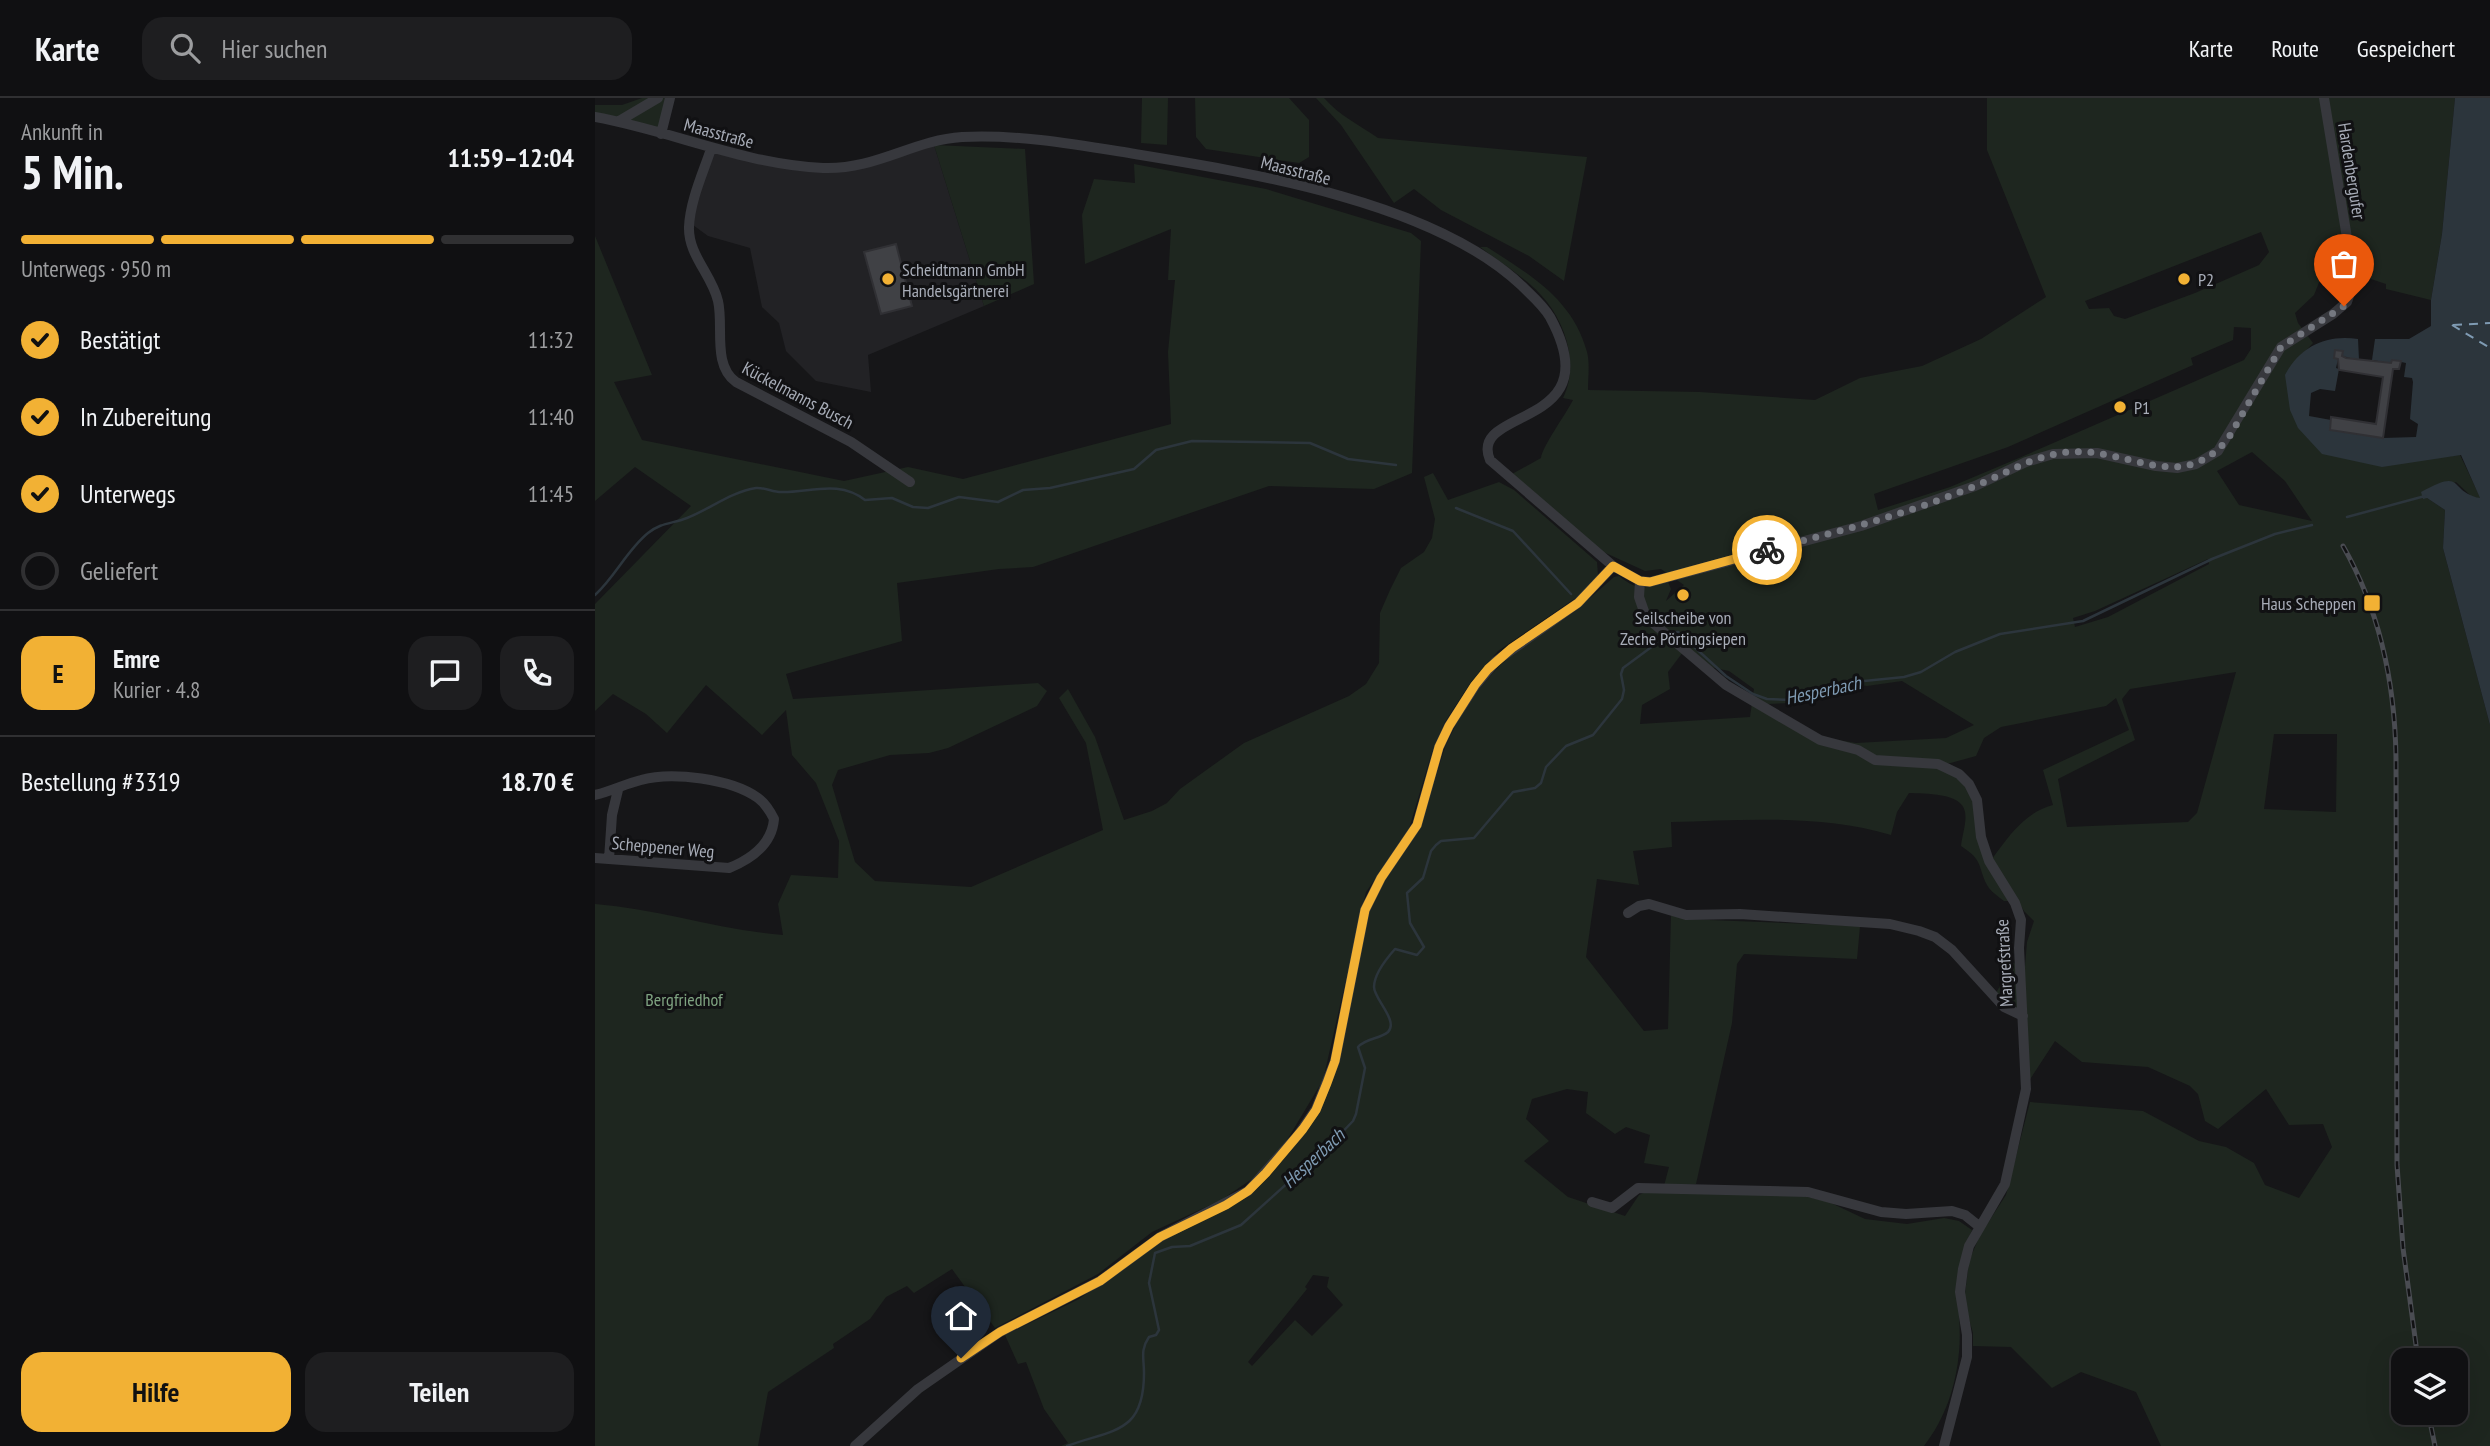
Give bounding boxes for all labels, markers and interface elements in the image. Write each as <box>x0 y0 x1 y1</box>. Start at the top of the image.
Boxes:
search box <box>142 17 632 80</box>
text: Karte <box>35 27 100 70</box>
icon: search <box>166 29 204 67</box>
text: Hier suchen <box>222 32 327 65</box>
text: Karte <box>2189 33 2233 64</box>
text: Route <box>2271 33 2319 64</box>
text: Gespeichert <box>2357 33 2455 64</box>
street label: Maasstraße <box>682 113 756 153</box>
text: Ankunft in <box>21 117 103 146</box>
street label: Hardenbergufer <box>2333 121 2371 221</box>
text: 11:59–12:04 <box>447 141 574 174</box>
text: 5 Min. <box>21 142 124 202</box>
street label: Maasstraße <box>1259 150 1333 190</box>
pin <box>2314 234 2374 306</box>
icon: bag <box>2325 245 2363 283</box>
text: Unterwegs · 950 m <box>21 254 171 283</box>
place label: Scheidtmann GmbH Handelsgärtnerei <box>902 258 1025 302</box>
place label: P2 <box>2198 268 2214 291</box>
marker: Scheidtmann GmbH Handelsgärtnerei <box>880 271 896 287</box>
marker: P2 <box>2176 271 2192 287</box>
icon: check <box>21 321 59 359</box>
text: Bestätigt <box>80 323 161 356</box>
text: 11:32 <box>528 325 574 354</box>
street label: Kückelmanns Busch <box>738 356 858 434</box>
place label: P1 <box>2134 396 2150 419</box>
icon: check <box>21 398 59 436</box>
marker: P1 <box>2112 399 2128 415</box>
text: In Zubereitung <box>80 400 211 433</box>
text: 11:40 <box>528 402 574 431</box>
icon: check <box>21 475 59 513</box>
text: Unterwegs <box>80 477 175 510</box>
text: 11:45 <box>528 479 574 508</box>
courier <box>1732 515 1802 585</box>
icon: bike <box>1748 531 1786 569</box>
text: Geliefert <box>80 554 158 587</box>
marker: Seilscheibe von Zeche Pörtingsiepen <box>1675 587 1691 603</box>
place label: Haus Scheppen <box>2261 592 2356 615</box>
marker: Haus Scheppen <box>2362 593 2382 613</box>
place label: Seilscheibe von Zeche Pörtingsiepen <box>1620 606 1746 650</box>
button: chat <box>408 636 482 710</box>
button: phone <box>500 636 574 710</box>
text: Emre <box>113 642 160 675</box>
text: E <box>52 657 64 690</box>
water label: Hesperbach <box>1783 670 1865 710</box>
text: Kurier · 4.8 <box>113 675 200 704</box>
text: Bestellung #3319 <box>21 765 181 798</box>
text: 18.70 € <box>501 765 574 798</box>
street label: Scheppener Weg <box>611 831 715 863</box>
street label: Margrefstraße <box>1990 919 2018 1007</box>
park label: Bergfriedhof <box>645 988 724 1011</box>
water label: Hesperbach <box>1277 1122 1350 1193</box>
pin <box>931 1286 991 1358</box>
icon: home <box>942 1297 980 1335</box>
map controls <box>2391 1348 2468 1425</box>
button: layers <box>2391 1348 2468 1425</box>
button: Hilfe <box>21 1352 291 1432</box>
button: Teilen <box>305 1352 574 1432</box>

